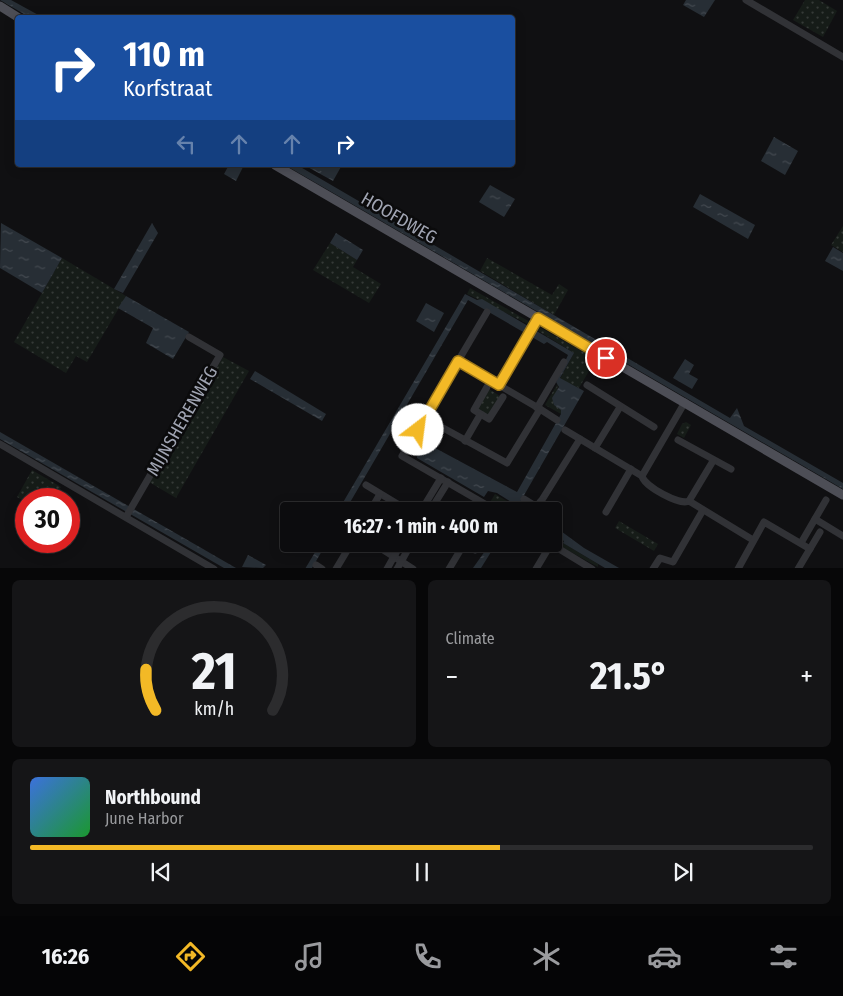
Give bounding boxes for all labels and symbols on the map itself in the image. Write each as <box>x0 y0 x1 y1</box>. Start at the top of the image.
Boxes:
street label: HOOFDWEG <box>357 188 441 248</box>
pin <box>585 337 627 379</box>
street label: MIJNSHERENWEG <box>142 362 222 480</box>
position arrow <box>391 403 443 455</box>
speed limit sign: 30 <box>15 488 80 553</box>

